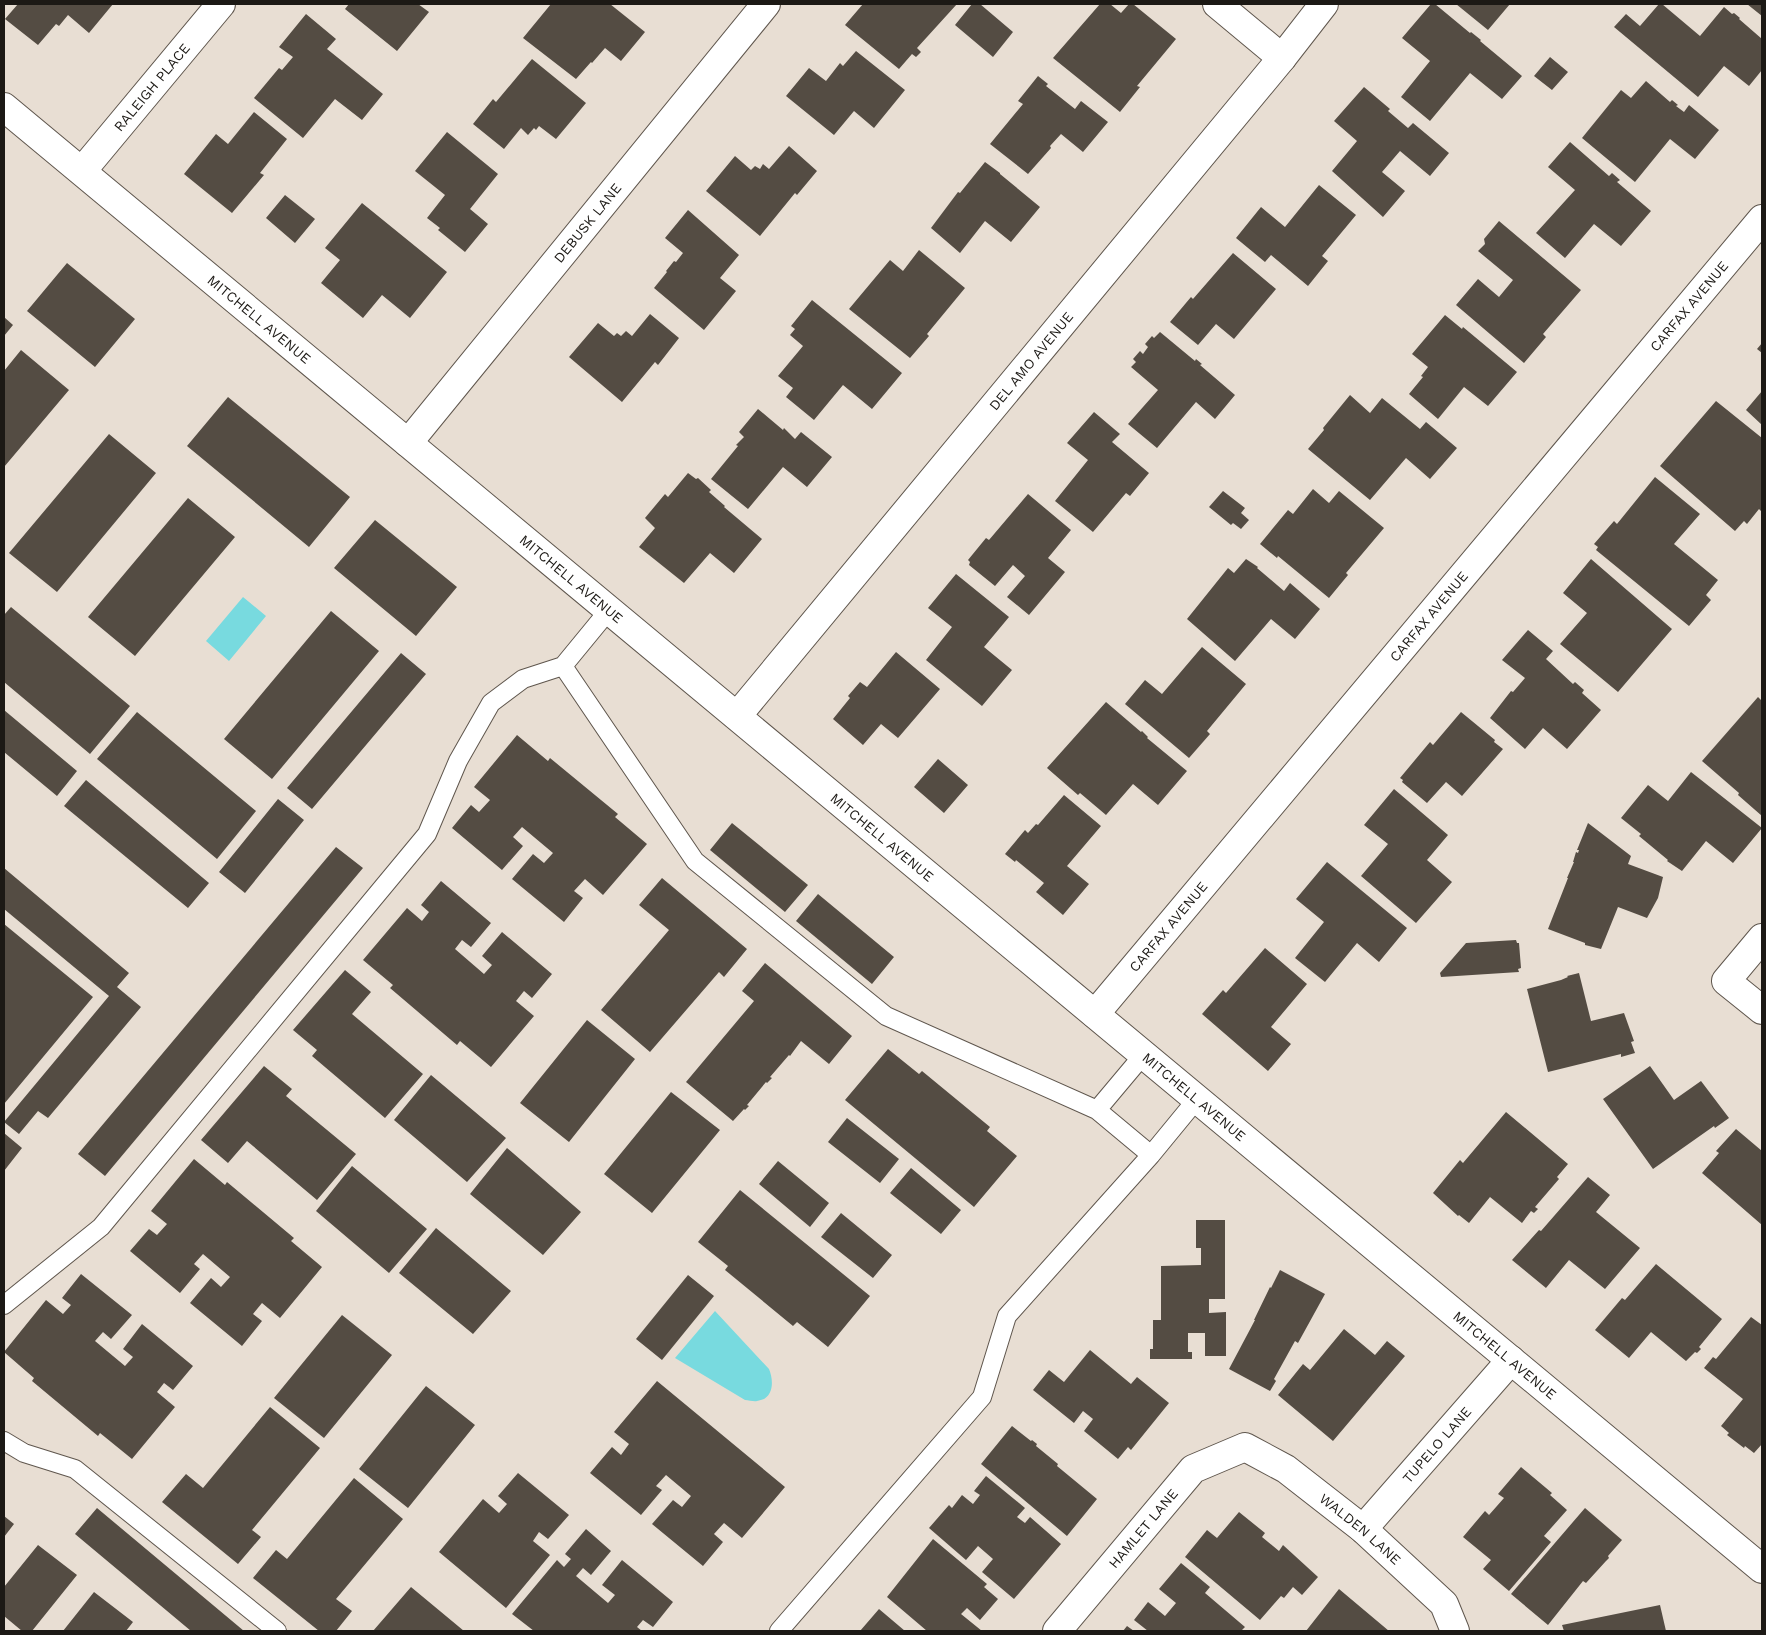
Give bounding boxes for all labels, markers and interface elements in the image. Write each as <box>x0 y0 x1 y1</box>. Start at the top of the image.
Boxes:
street label: RALEIGH PLACE <box>111 40 193 134</box>
street label: DEBUSK LANE <box>550 180 625 266</box>
street label: CARFAX AVENUE <box>1647 258 1731 354</box>
street label: MITCHELL AVENUE <box>204 272 314 367</box>
street label: DEL AMO AVENUE <box>986 309 1076 413</box>
street label: MITCHELL AVENUE <box>517 531 626 626</box>
street label: CARFAX AVENUE <box>1386 568 1471 665</box>
street label: MITCHELL AVENUE <box>827 790 937 885</box>
street label: CARFAX AVENUE <box>1126 878 1211 975</box>
street label: MITCHELL AVENUE <box>1139 1049 1249 1144</box>
street label: MITCHELL AVENUE <box>1450 1308 1560 1403</box>
street label: TUPELO LANE <box>1399 1403 1474 1486</box>
street label: HAMLET LANE <box>1105 1485 1181 1571</box>
street label: WALDEN LANE <box>1316 1490 1404 1568</box>

